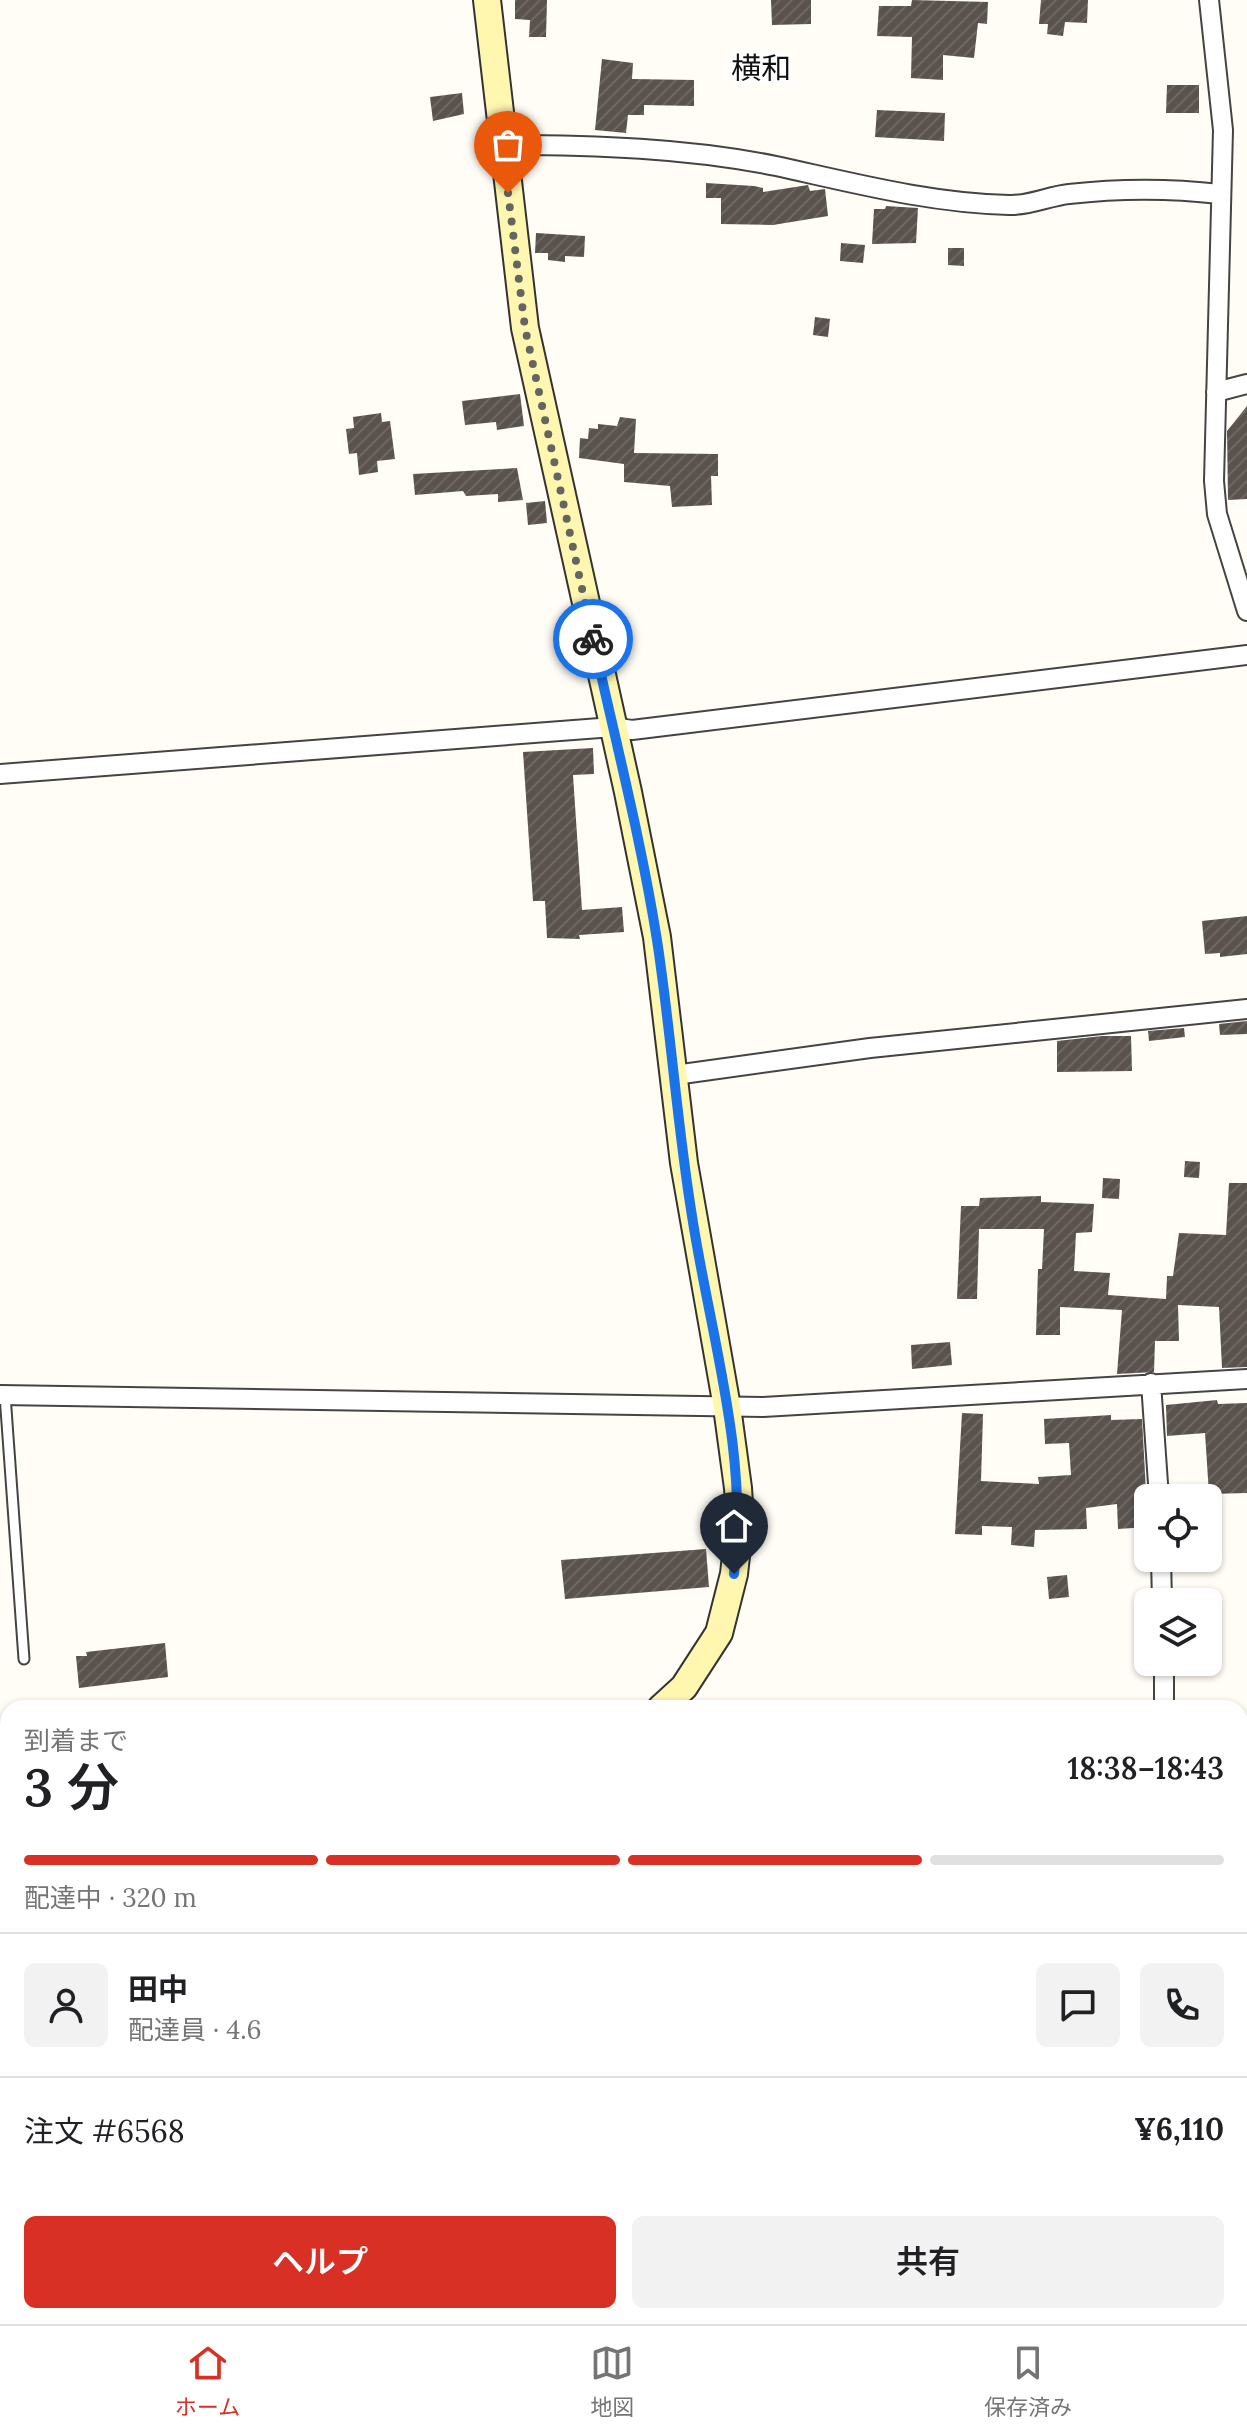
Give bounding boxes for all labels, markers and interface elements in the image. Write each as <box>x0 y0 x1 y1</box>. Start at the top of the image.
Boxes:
district label: 横和 <box>731 49 791 87</box>
pin <box>474 111 542 193</box>
icon: bag <box>486 123 530 167</box>
courier <box>553 599 633 679</box>
icon: bike <box>571 617 615 661</box>
map controls <box>1134 1484 1222 1676</box>
button: locate <box>1134 1484 1222 1572</box>
pin <box>700 1492 768 1574</box>
icon: home <box>712 1504 756 1548</box>
button: layers <box>1134 1588 1222 1676</box>
text: 到着まで <box>24 1724 128 1757</box>
text: 18:38–18:43 <box>1067 1749 1224 1787</box>
text: 3 分 <box>24 1754 119 1820</box>
text: 配達中 · 320 m <box>24 1881 197 1914</box>
button: person <box>24 1963 108 2047</box>
button: chat <box>1036 1963 1120 2047</box>
button: phone <box>1140 1963 1224 2047</box>
text: 田中 <box>128 1970 188 2008</box>
text: 配達員 · 4.6 <box>128 2013 261 2046</box>
text: ¥6,110 <box>1134 2110 1224 2148</box>
text: 注文 #6568 <box>24 2112 185 2150</box>
button: ヘルプ <box>24 2216 616 2308</box>
button: 共有 <box>632 2216 1224 2308</box>
tab: ホーム <box>175 2341 240 2421</box>
tab: 地図 <box>590 2341 634 2421</box>
tab: 保存済み <box>984 2341 1072 2421</box>

